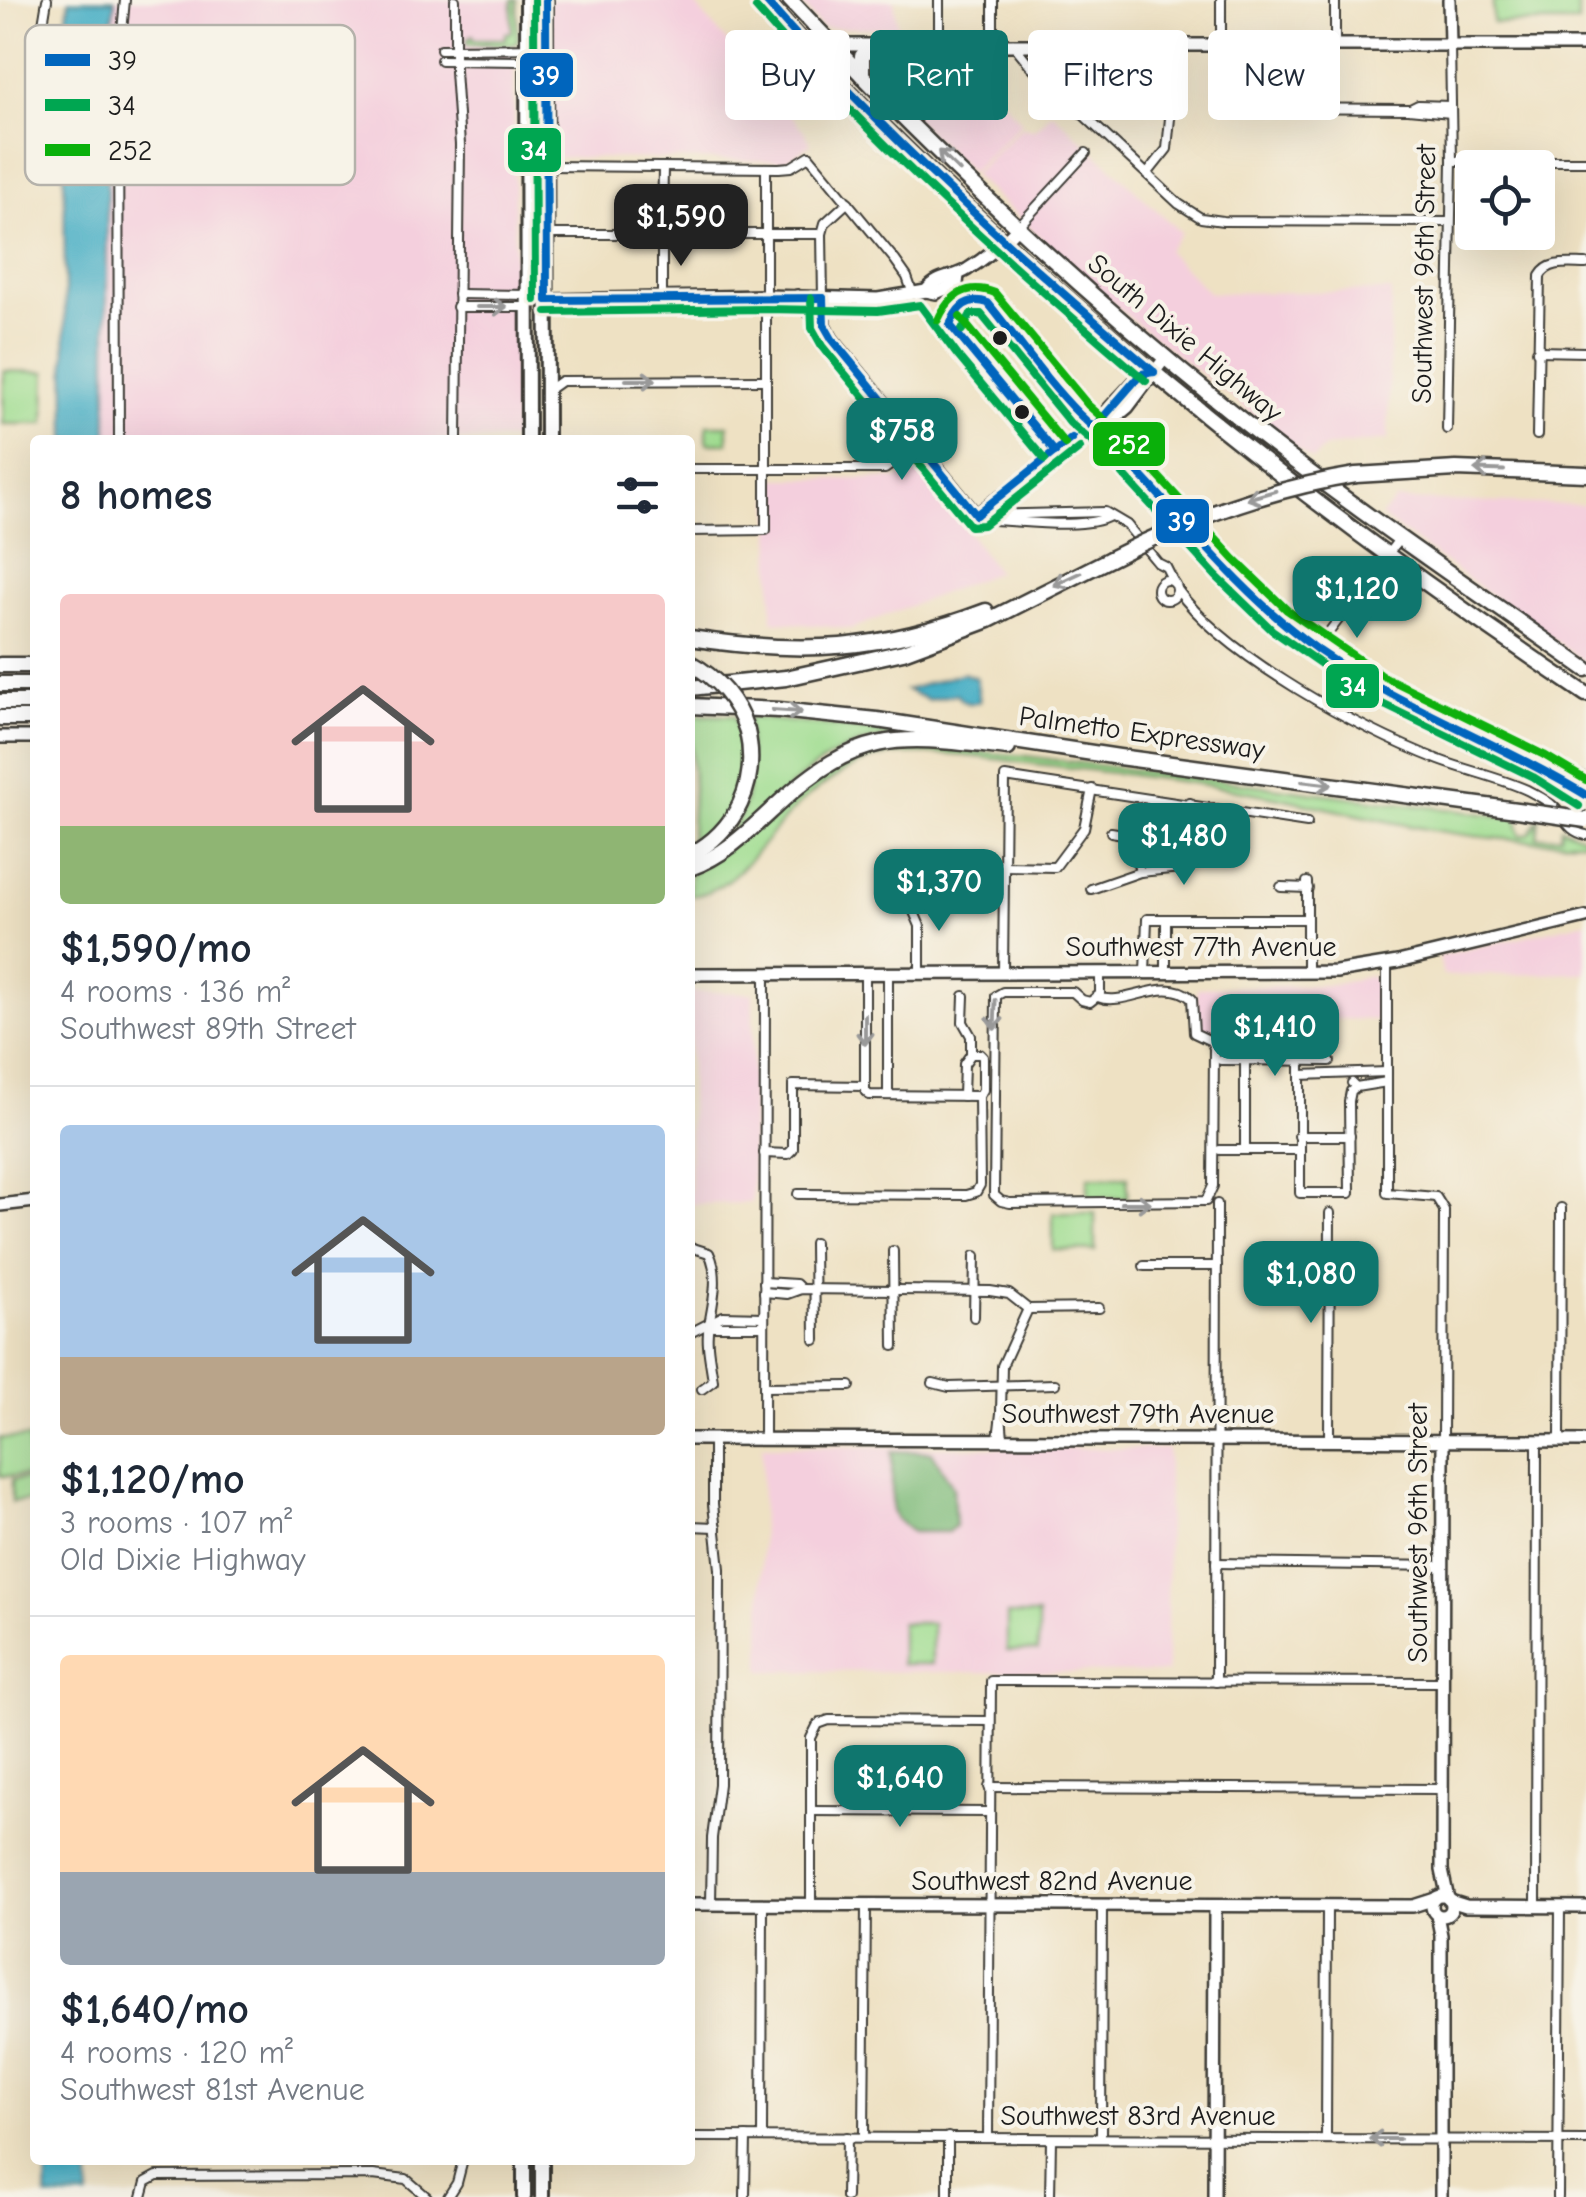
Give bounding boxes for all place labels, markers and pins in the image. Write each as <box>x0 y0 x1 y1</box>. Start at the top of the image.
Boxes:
pin: $1,590 <box>600 184 762 269</box>
unlabelled marker <box>990 328 1010 348</box>
pin: $758 <box>843 398 961 483</box>
unlabelled marker <box>1012 402 1032 422</box>
pin: $1,120 <box>1276 556 1438 641</box>
pin: $1,480 <box>1103 803 1265 888</box>
pin: $1,370 <box>858 849 1020 934</box>
pin: $1,410 <box>1194 994 1356 1079</box>
pin: $1,080 <box>1230 1241 1392 1326</box>
pin: $1,640 <box>819 1745 981 1830</box>

